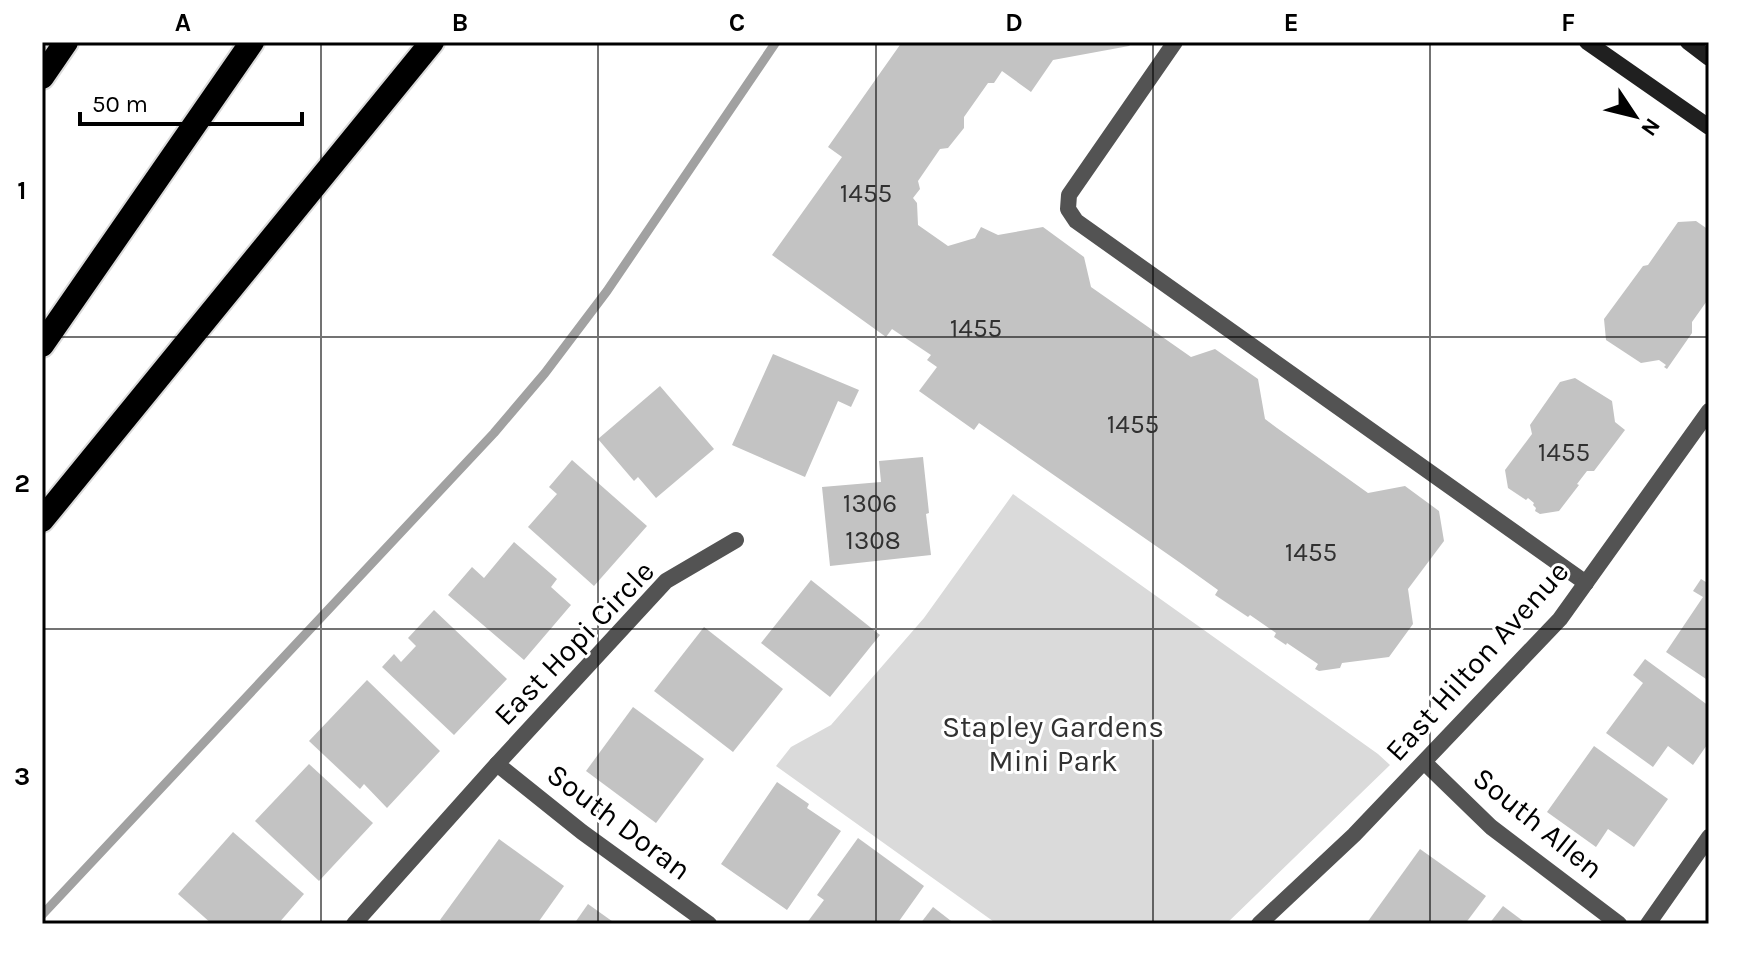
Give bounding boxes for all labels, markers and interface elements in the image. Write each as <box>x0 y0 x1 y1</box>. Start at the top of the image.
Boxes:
text: A <box>175 7 191 38</box>
text: B <box>452 7 468 38</box>
text: C <box>729 7 745 38</box>
text: D <box>1005 7 1023 38</box>
text: E <box>1283 7 1299 38</box>
text: F <box>1561 7 1575 38</box>
scale bar <box>80 76 302 126</box>
north arrow <box>1595 76 1675 156</box>
text: 50 m <box>92 90 148 118</box>
text: N <box>1635 113 1666 141</box>
text: 1 <box>17 175 27 206</box>
house number: 1455 <box>840 178 892 209</box>
house number: 1455 <box>950 313 1002 344</box>
house number: 1455 <box>1107 409 1159 440</box>
house number: 1455 <box>1538 437 1590 468</box>
text: 2 <box>14 468 30 499</box>
house number: 1306 <box>843 488 897 519</box>
house number: 1308 <box>845 525 901 556</box>
house number: 1455 <box>1285 537 1337 568</box>
street label: East Hopi Circle <box>486 553 662 733</box>
street label: East Hilton Avenue <box>1378 554 1576 768</box>
park label: Stapley Gardens Mini Park <box>942 709 1164 779</box>
street label: South Doran <box>540 756 698 888</box>
street label: South Allen <box>1466 760 1610 886</box>
text: 3 <box>14 761 30 792</box>

